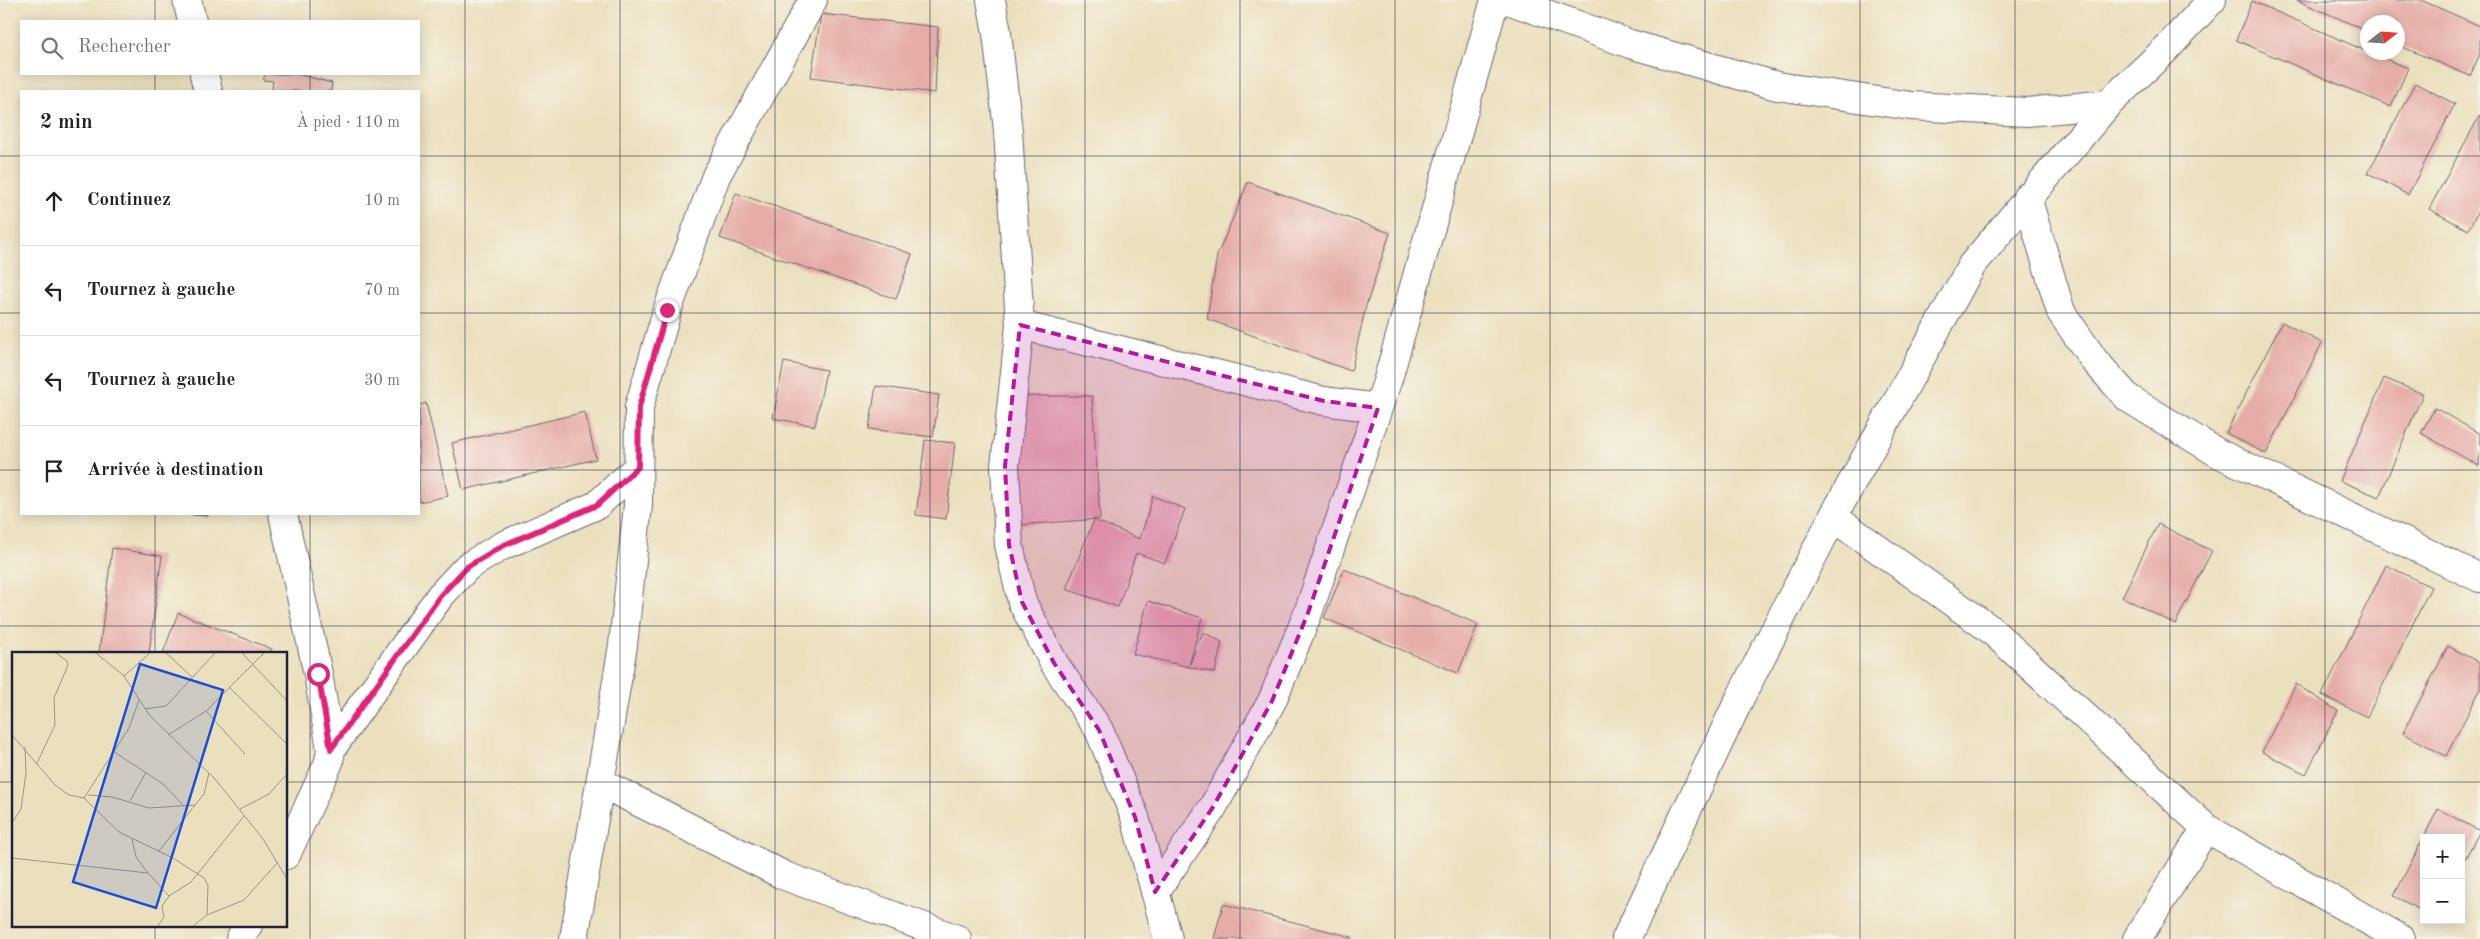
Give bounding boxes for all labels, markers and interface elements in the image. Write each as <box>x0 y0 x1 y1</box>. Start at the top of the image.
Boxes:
north arrow <box>2360 15 2405 60</box>
search box <box>20 20 420 75</box>
icon: search <box>38 34 66 62</box>
text: Rechercher <box>78 38 171 57</box>
text: 2 min <box>40 112 93 133</box>
text: À pied · 110 m <box>297 115 400 131</box>
icon: ahead <box>40 187 68 215</box>
text: Continuez <box>87 191 171 210</box>
text: 10 m <box>364 193 400 209</box>
icon: left <box>40 277 68 305</box>
text: Tournez à gauche <box>87 281 235 300</box>
text: 70 m <box>364 283 400 299</box>
route end <box>656 299 679 322</box>
icon: left <box>40 367 68 395</box>
text: Tournez à gauche <box>87 371 235 390</box>
text: 30 m <box>364 373 400 389</box>
icon: arrive <box>40 457 68 485</box>
text: Arrivée à destination <box>87 461 263 480</box>
inset map <box>12 652 288 926</box>
route start <box>307 663 330 686</box>
map controls <box>2420 834 2465 924</box>
button: + <box>2420 834 2465 879</box>
button: − <box>2420 879 2465 924</box>

